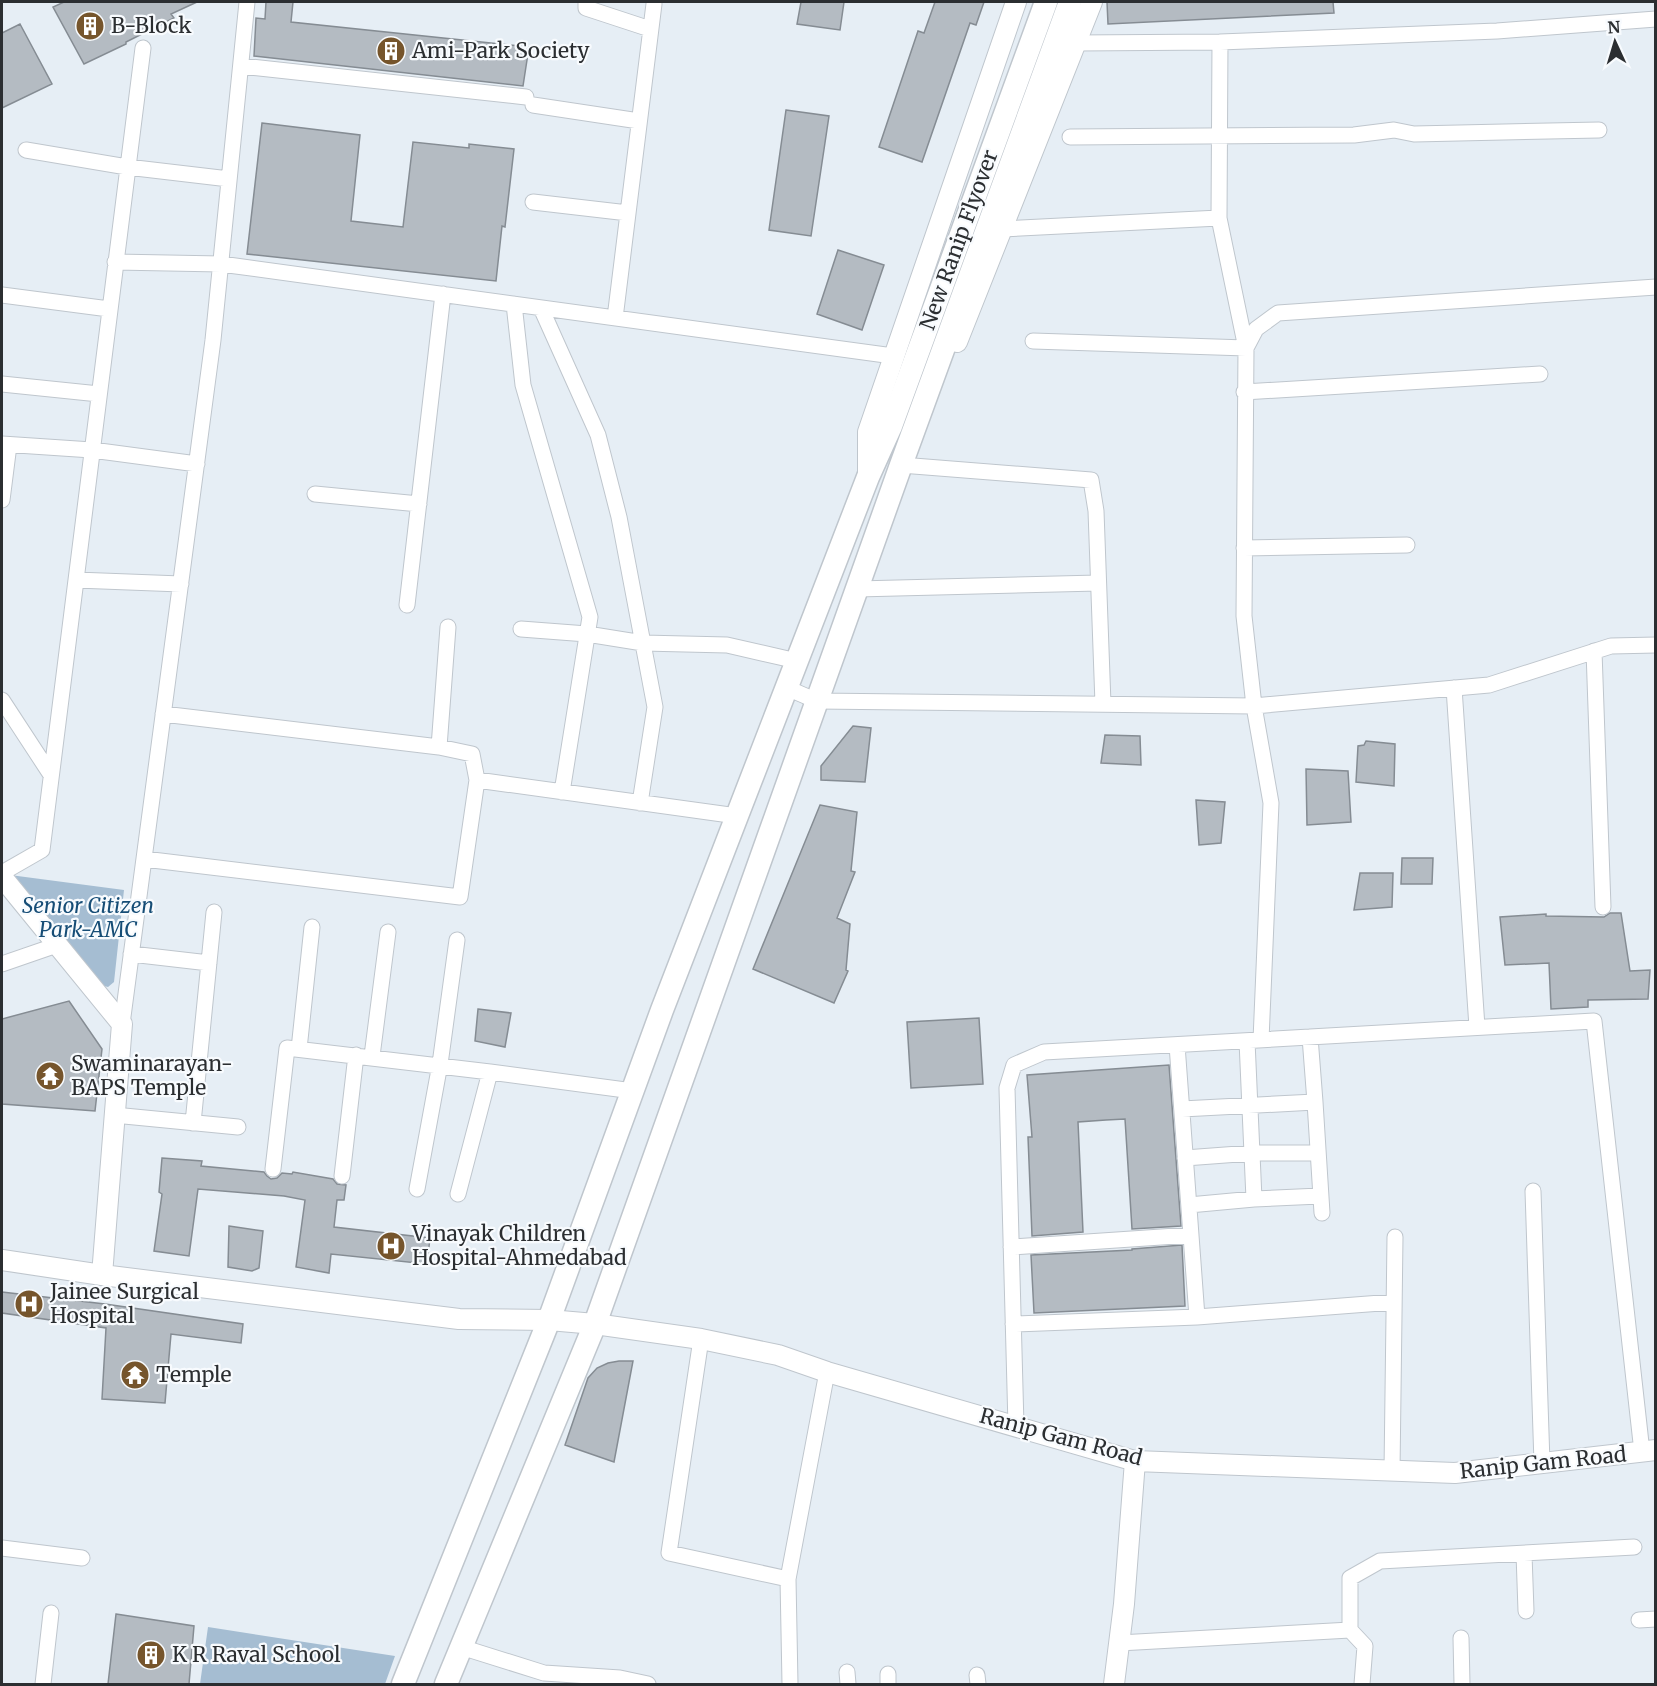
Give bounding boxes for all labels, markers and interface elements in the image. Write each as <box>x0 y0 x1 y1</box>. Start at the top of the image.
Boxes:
building icon: B-Block <box>74 10 106 42</box>
place label: B-Block <box>111 12 192 39</box>
north arrow <box>1585 12 1645 72</box>
text: N <box>1607 17 1621 37</box>
building icon: Ami-Park Society <box>375 35 407 67</box>
place label: Ami-Park Society <box>411 37 590 64</box>
street label: New Ranip Flyover <box>913 146 1004 333</box>
park label: Senior Citizen Park-AMC <box>22 892 154 943</box>
place label: Swaminarayan- BAPS Temple <box>71 1050 233 1101</box>
temple icon: Swaminarayan- BAPS Temple <box>34 1060 66 1092</box>
place label: Vinayak Children Hospital-Ahmedabad <box>411 1220 627 1271</box>
hospital icon: Vinayak Children Hospital-Ahmedabad <box>375 1230 407 1262</box>
place label: Jainee Surgical Hospital <box>49 1278 199 1329</box>
hospital icon: Jainee Surgical Hospital <box>13 1288 45 1320</box>
temple icon: Temple <box>119 1359 151 1391</box>
place label: Temple <box>156 1361 232 1388</box>
street label: Ranip Gam Road <box>977 1402 1146 1471</box>
street label: Ranip Gam Road <box>1458 1440 1628 1485</box>
building icon: K R Raval School <box>135 1639 167 1671</box>
place label: K R Raval School <box>172 1641 341 1668</box>

